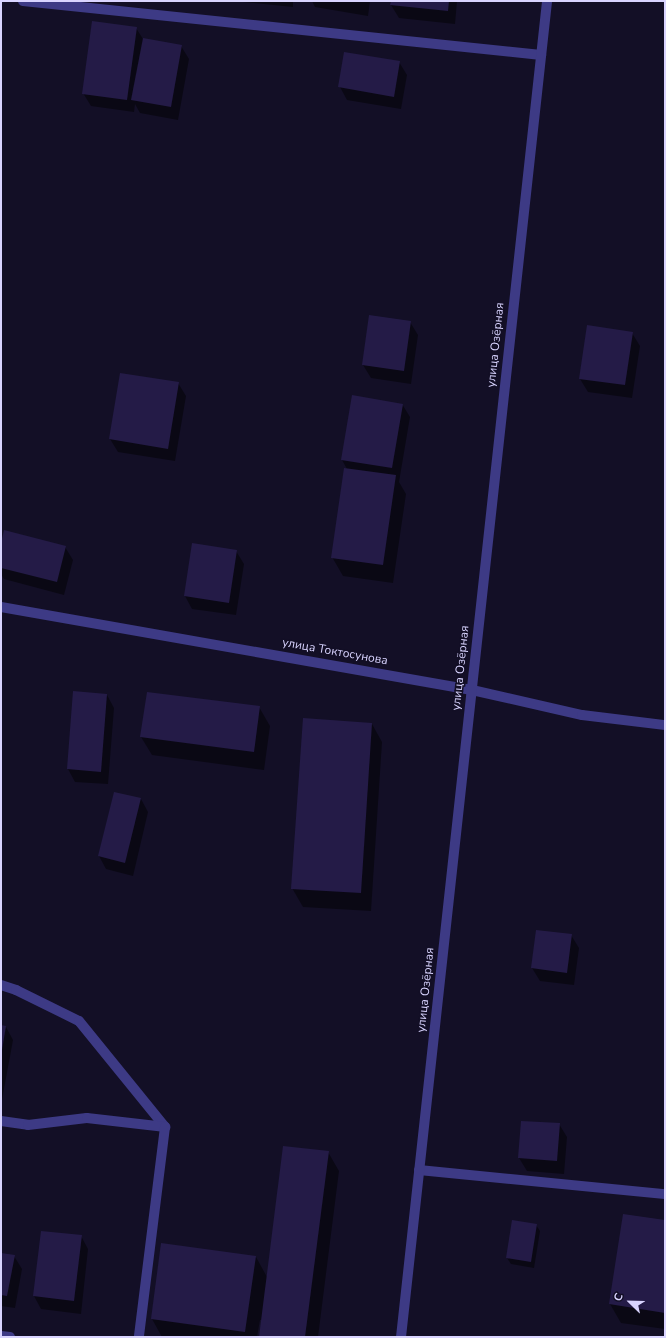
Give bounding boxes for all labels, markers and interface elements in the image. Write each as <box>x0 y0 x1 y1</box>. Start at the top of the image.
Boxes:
street label: улица Озёрная <box>484 302 508 388</box>
street label: улица Озёрная <box>449 625 473 711</box>
street label: улица Токтосунова <box>281 636 389 668</box>
street label: улица Озёрная <box>414 947 438 1033</box>
north arrow <box>610 1282 650 1322</box>
text: С <box>610 1291 627 1303</box>

